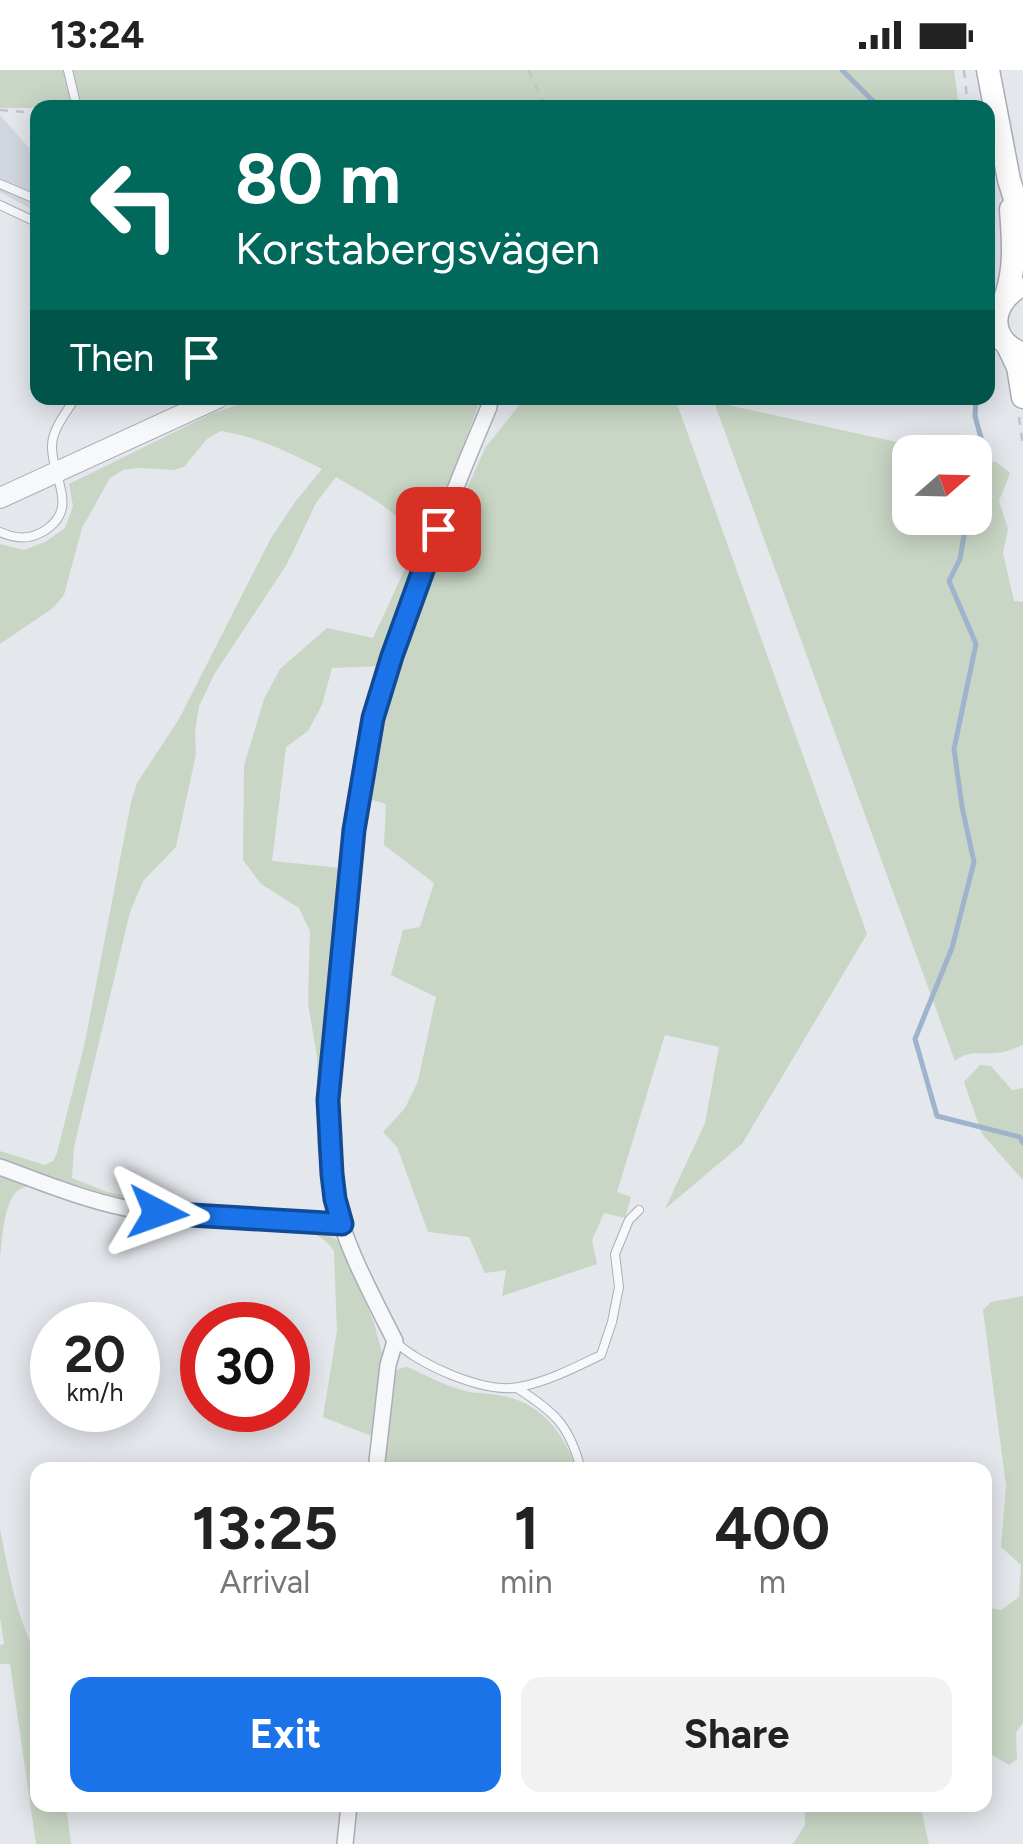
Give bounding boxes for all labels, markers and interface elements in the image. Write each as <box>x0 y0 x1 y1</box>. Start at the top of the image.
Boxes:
text: 13:24 <box>50 12 145 58</box>
text: 80 m <box>235 136 401 221</box>
icon: left <box>70 140 200 270</box>
text: Korstabergsvägen <box>235 221 600 275</box>
icon: arrive <box>174 330 229 385</box>
text: Then <box>70 335 154 381</box>
north arrow <box>892 435 992 535</box>
map controls <box>892 435 992 535</box>
pin <box>396 487 481 572</box>
icon: arrive <box>411 502 466 557</box>
position arrow <box>106 1161 210 1265</box>
speed limit sign: 30 <box>180 1302 310 1432</box>
text: 20 <box>64 1324 126 1385</box>
text: km/h <box>66 1377 124 1407</box>
text: 13:25 <box>192 1492 338 1564</box>
text: 1 <box>514 1492 539 1564</box>
text: 400 <box>714 1492 830 1564</box>
text: Arrival <box>220 1563 310 1601</box>
text: min <box>500 1563 553 1601</box>
text: m <box>759 1563 786 1601</box>
button: Exit <box>70 1677 501 1792</box>
button: Share <box>521 1677 952 1792</box>

